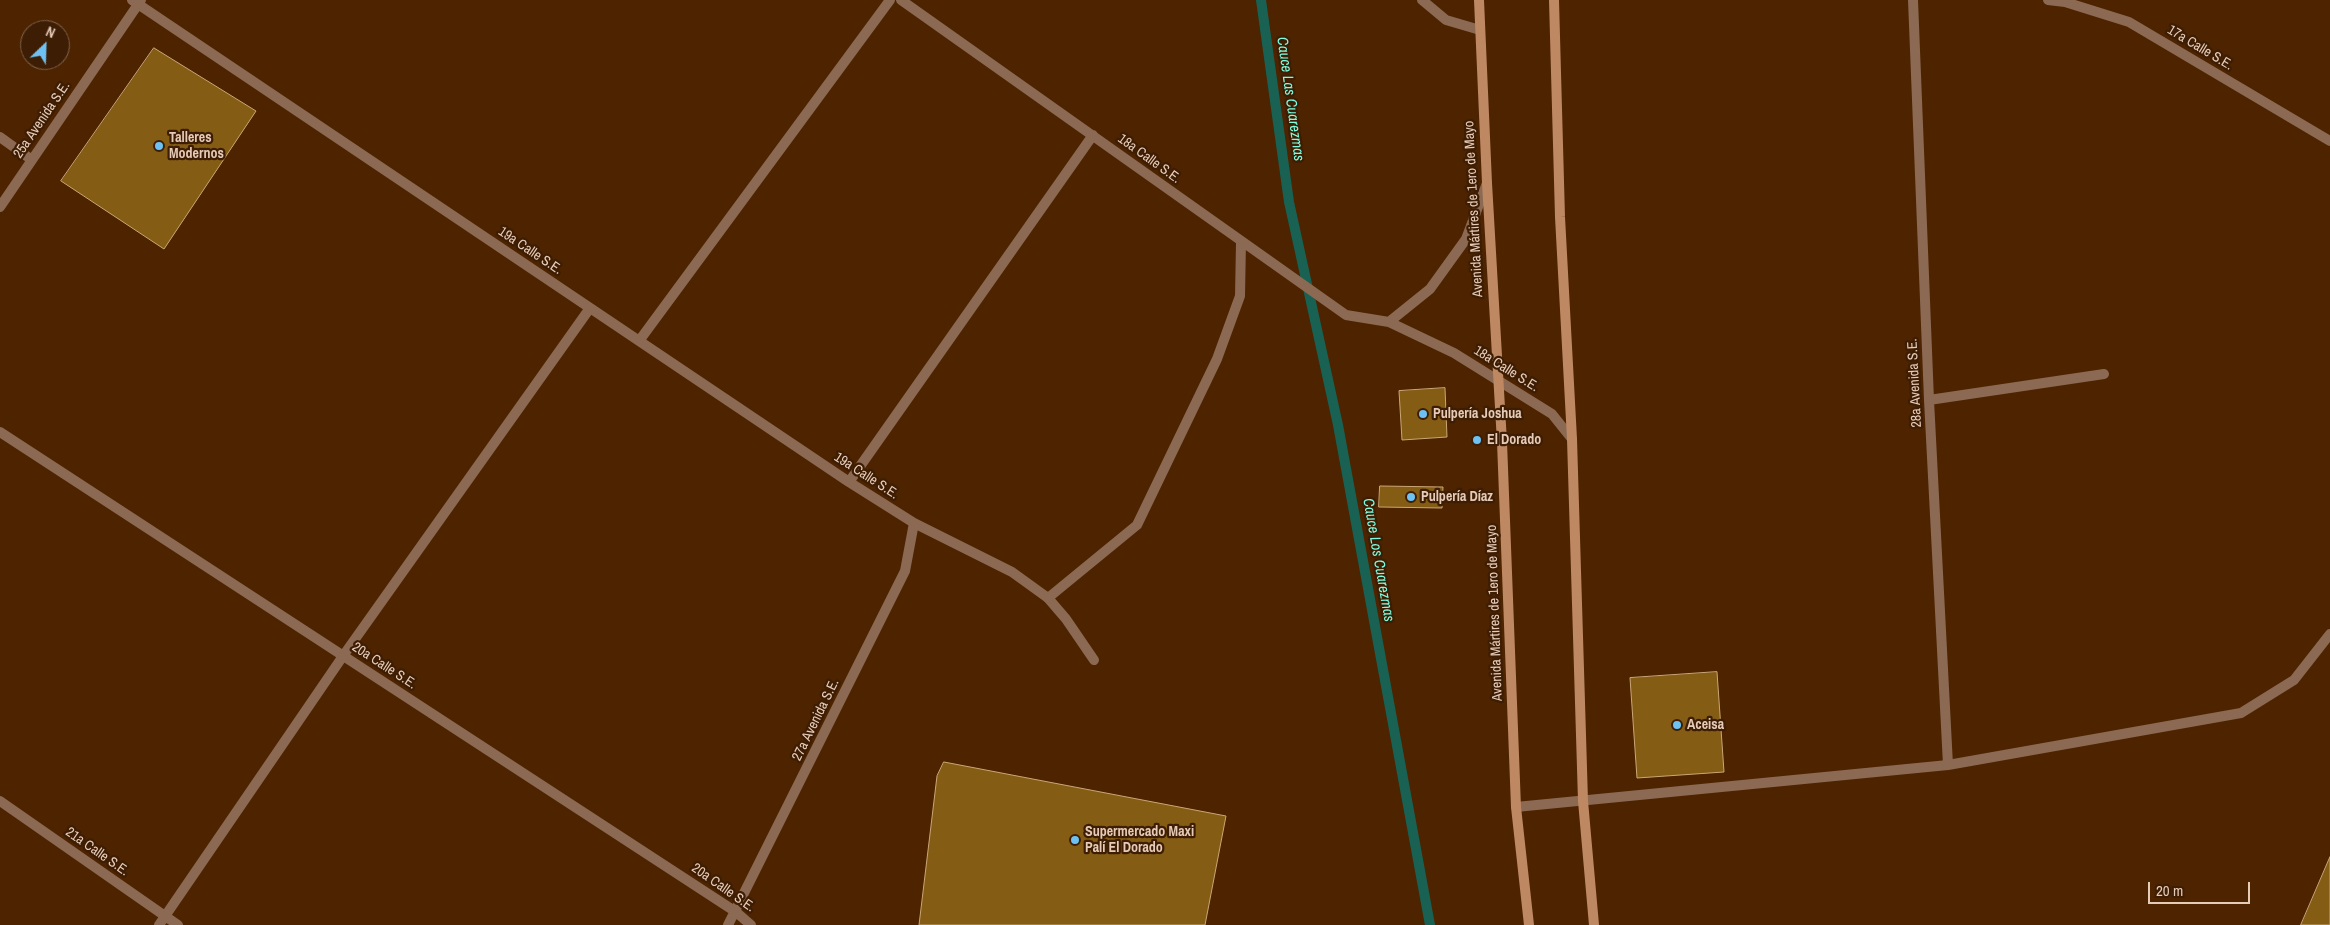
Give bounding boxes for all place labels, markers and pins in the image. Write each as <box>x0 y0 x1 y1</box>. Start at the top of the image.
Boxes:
place label: Talleres Modernos <box>169 130 224 162</box>
marker: Talleres Modernos <box>153 140 165 152</box>
place label: Pulpería Joshua <box>1433 406 1522 422</box>
marker: Pulpería Joshua <box>1417 408 1429 420</box>
place label: El Dorado <box>1487 432 1541 448</box>
marker: El Dorado <box>1471 434 1483 446</box>
place label: Pulpería Díaz <box>1421 489 1493 505</box>
marker: Pulpería Díaz <box>1405 491 1417 503</box>
place label: Aceisa <box>1687 717 1724 733</box>
marker: Aceisa <box>1671 719 1683 731</box>
place label: Supermercado Maxi Palí El Dorado <box>1085 824 1194 856</box>
marker: Supermercado Maxi Palí El Dorado <box>1069 834 1081 846</box>

